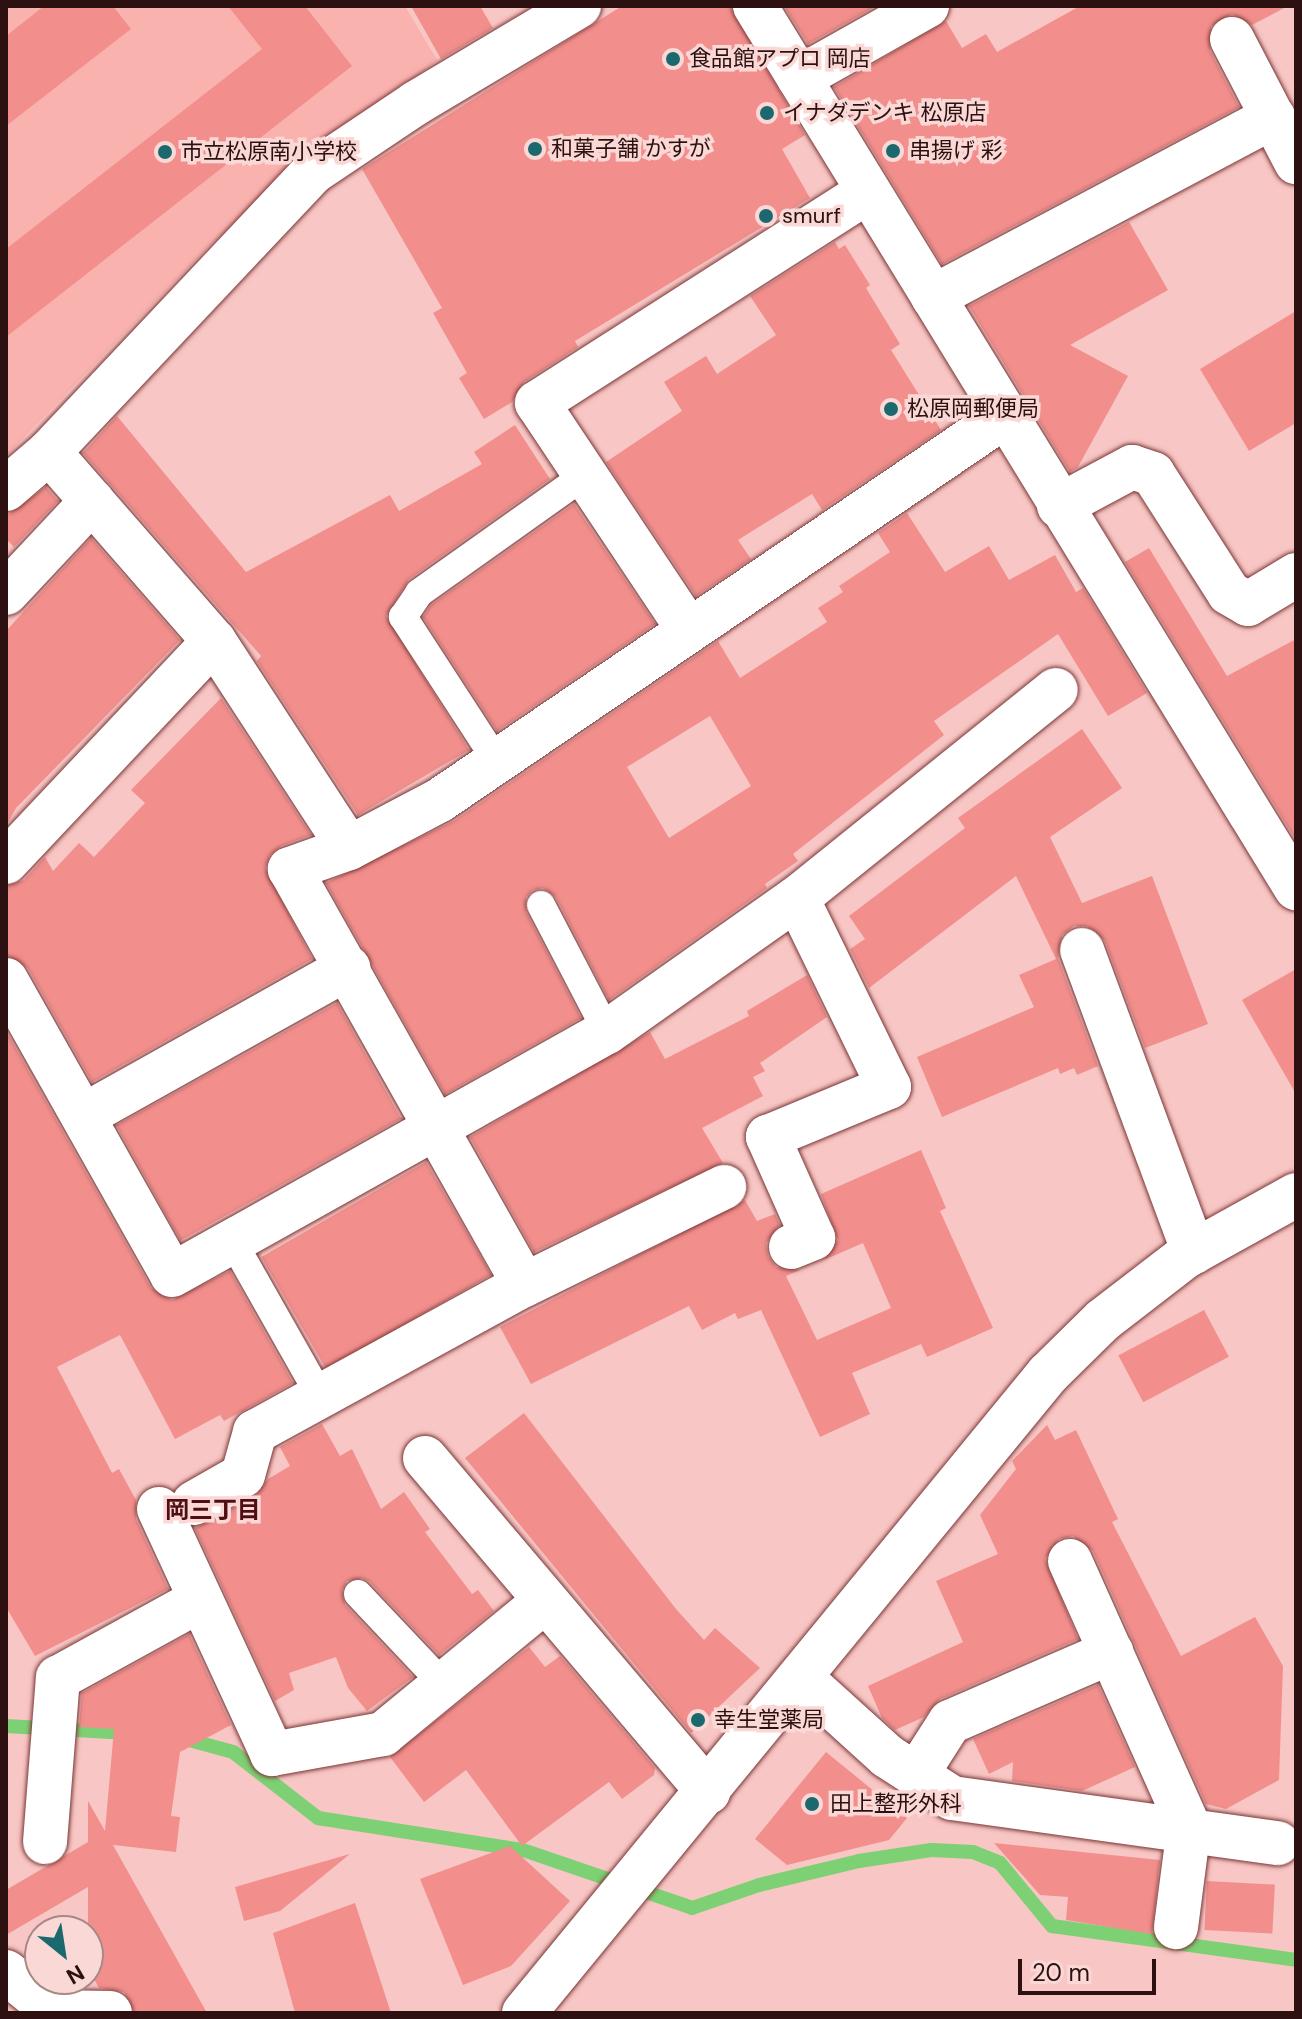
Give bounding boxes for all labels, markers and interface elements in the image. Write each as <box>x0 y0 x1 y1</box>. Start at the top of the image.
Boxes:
place label: 食品館アプロ 岡店 <box>689 46 871 72</box>
marker: 食品館アプロ 岡店 <box>664 50 682 68</box>
place label: イナダデンキ 松原店 <box>783 100 987 126</box>
marker: イナダデンキ 松原店 <box>758 104 776 122</box>
place label: 和菓子舗 かすが <box>551 136 711 162</box>
place label: 串揚げ 彩 <box>909 138 1003 164</box>
place label: 市立松原南小学校 <box>181 139 357 165</box>
marker: 和菓子舗 かすが <box>526 140 544 158</box>
marker: 串揚げ 彩 <box>884 142 902 160</box>
marker: 市立松原南小学校 <box>156 143 174 161</box>
place label: smurf <box>782 203 841 229</box>
marker: smurf <box>757 207 775 225</box>
place label: 松原岡郵便局 <box>907 396 1039 422</box>
marker: 松原岡郵便局 <box>882 400 900 418</box>
district label: 岡三丁目 <box>165 1496 261 1524</box>
place label: 幸生堂薬局 <box>714 1707 824 1733</box>
marker: 幸生堂薬局 <box>689 1711 707 1729</box>
place label: 田上整形外科 <box>830 1791 962 1817</box>
marker: 田上整形外科 <box>801 1793 823 1815</box>
north arrow <box>24 1915 104 1995</box>
scale bar <box>1022 1943 1160 1993</box>
text: 20 m <box>1032 1957 1090 1988</box>
text: N <box>61 1958 89 1991</box>

